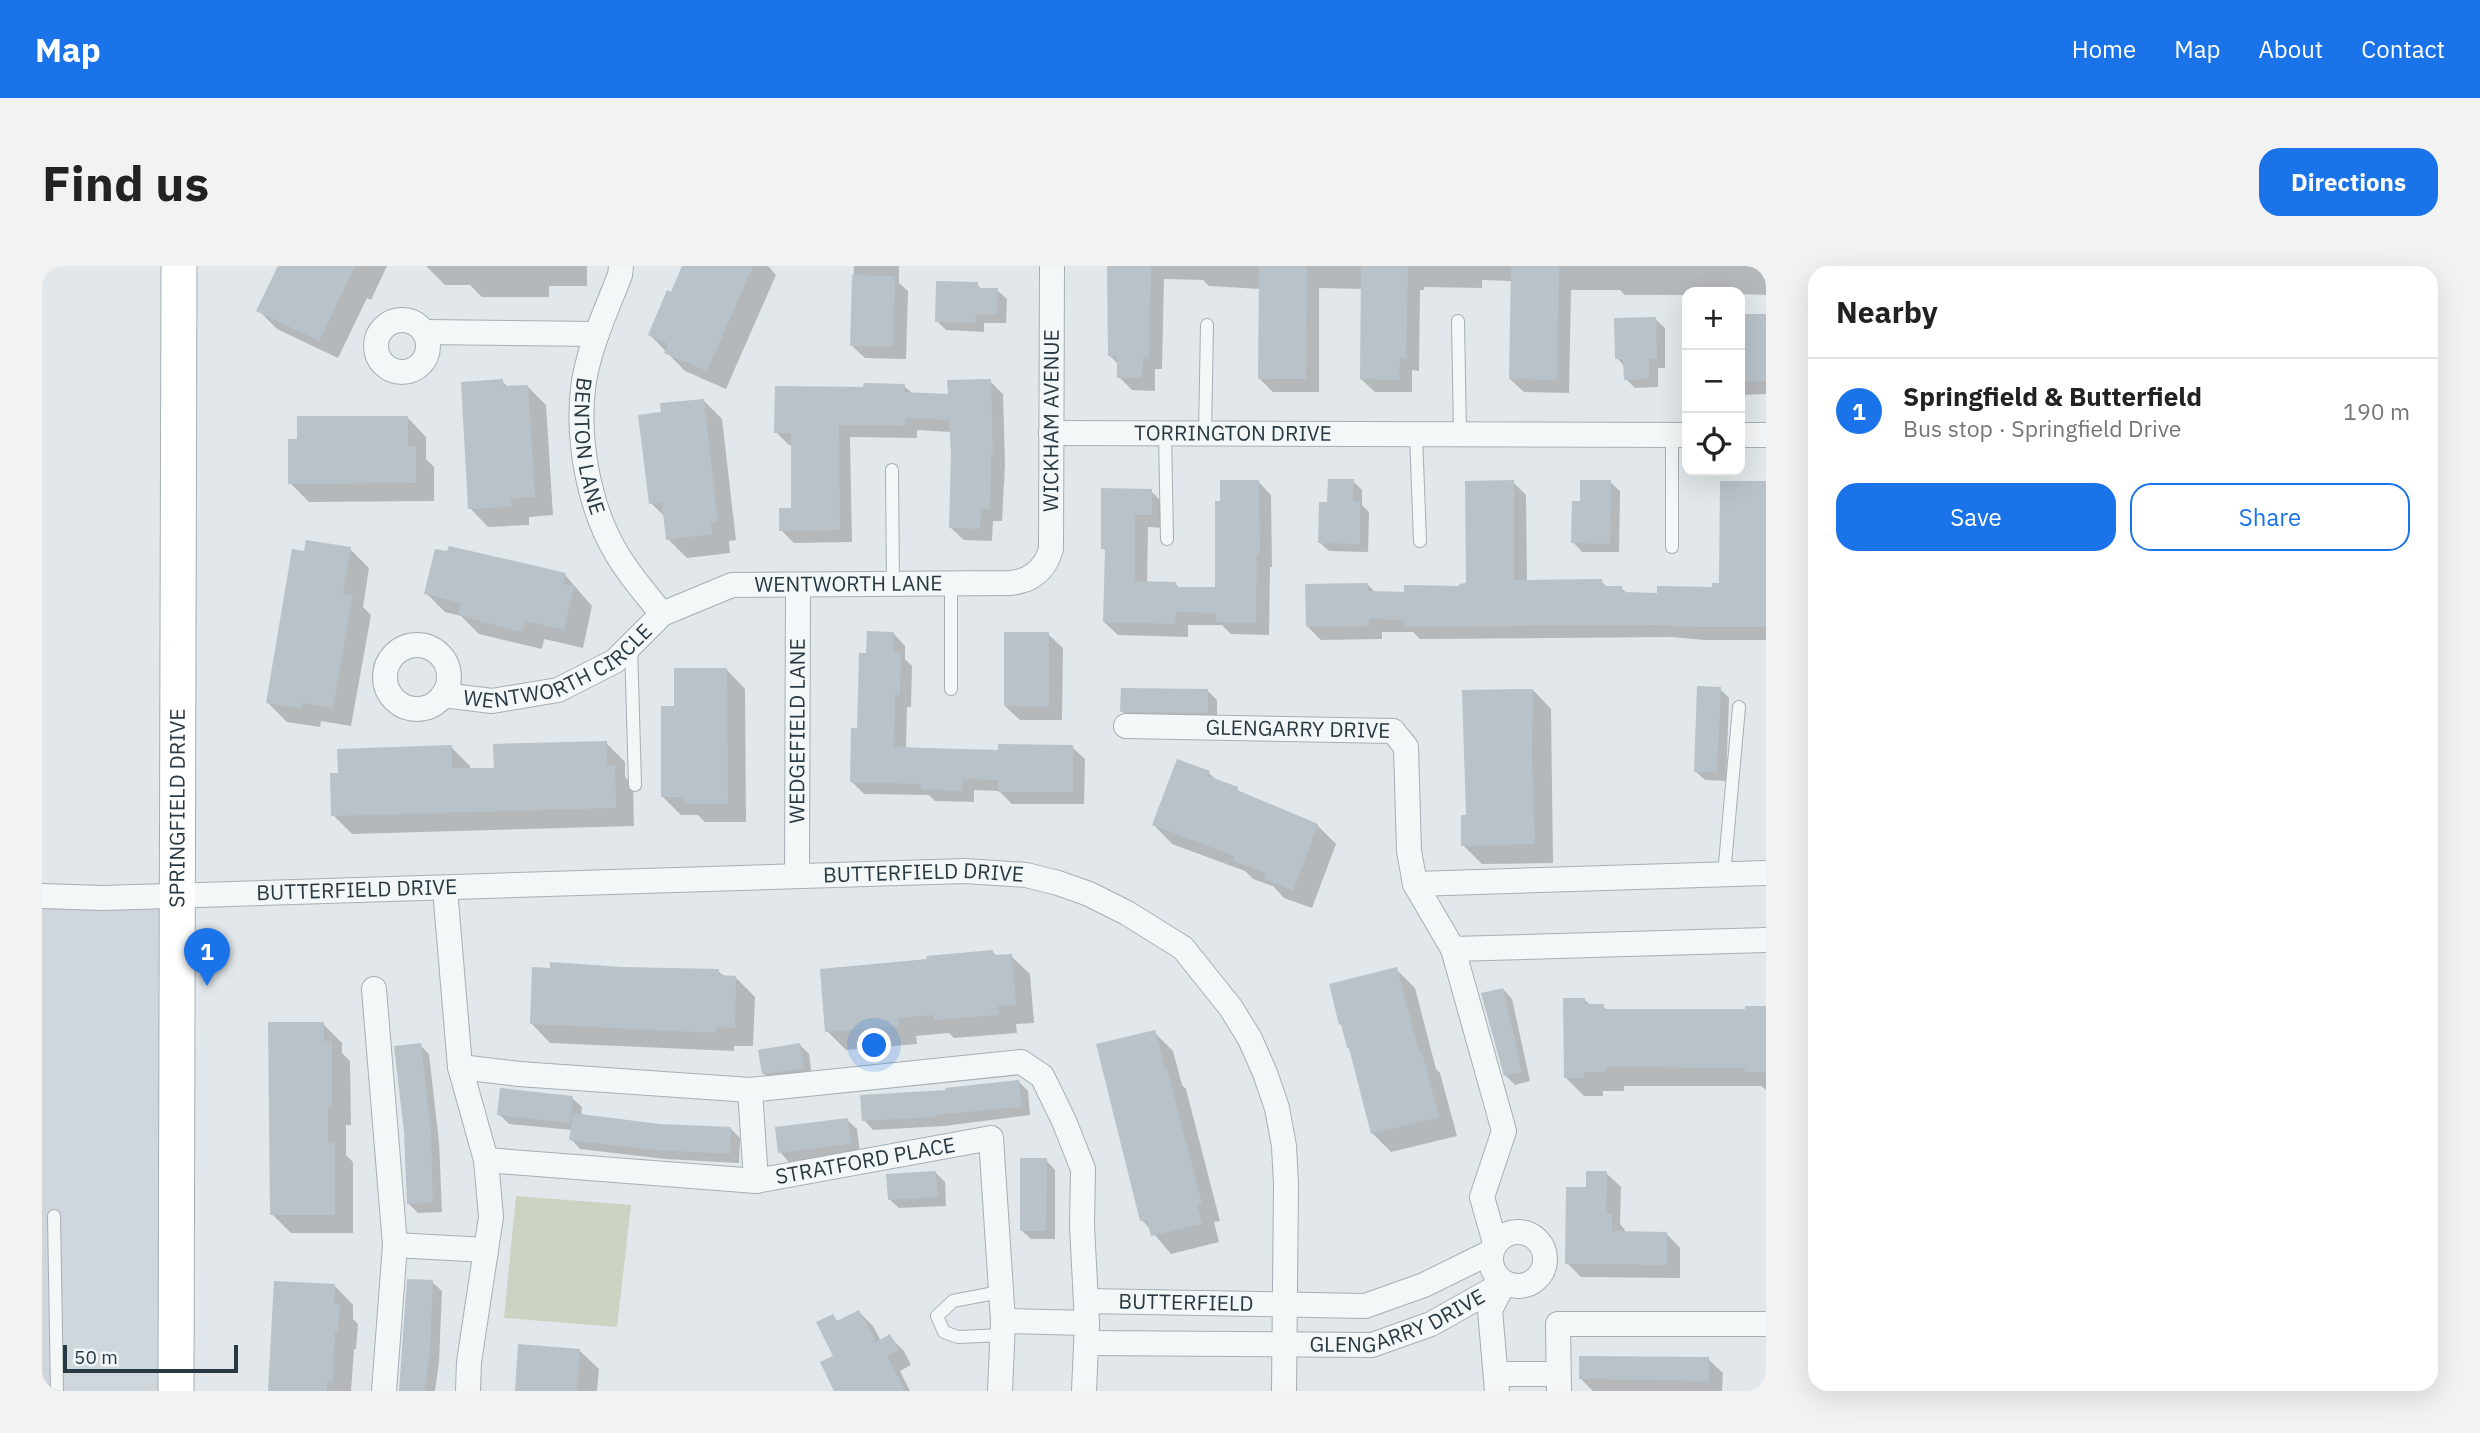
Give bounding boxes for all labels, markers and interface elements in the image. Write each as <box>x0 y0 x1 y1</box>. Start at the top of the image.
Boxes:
text: Map <box>35 28 101 71</box>
text: Home <box>2072 33 2136 65</box>
text: Map <box>2174 33 2220 65</box>
text: About <box>2258 33 2323 65</box>
text: Contact <box>2361 33 2445 65</box>
button: Directions <box>2259 148 2438 216</box>
text: Find us <box>42 151 209 214</box>
map controls <box>1682 287 1745 476</box>
button: + <box>1682 287 1745 350</box>
text: Nearby <box>1836 292 1938 331</box>
street label: WICKHAM AVENUE <box>1036 329 1065 512</box>
button: − <box>1682 350 1745 413</box>
street label: BENTON LANE <box>568 376 613 518</box>
text: Springfield & Butterfield <box>1903 379 2202 413</box>
text: 1 <box>1852 396 1866 426</box>
text: 190 m <box>2343 396 2410 426</box>
button: locate <box>1682 413 1745 476</box>
text: Bus stop · Springfield Drive <box>1903 413 2181 443</box>
street label: TORRINGTON DRIVE <box>1134 418 1332 447</box>
button: Save <box>1836 483 2116 551</box>
button: Share <box>2130 483 2410 551</box>
street label: WENTWORTH LANE <box>754 568 943 598</box>
street label: WENTWORTH CIRCLE <box>462 617 658 714</box>
street label: WEDGEFIELD LANE <box>782 638 811 824</box>
street label: SPRINGFIELD DRIVE <box>162 708 191 908</box>
street label: GLENGARRY DRIVE <box>1205 712 1391 744</box>
street label: BUTTERFIELD DRIVE <box>823 856 1025 888</box>
street label: BUTTERFIELD DRIVE <box>256 872 458 906</box>
pin: 1 <box>184 928 230 986</box>
your location <box>857 1028 891 1062</box>
street label: STRATFORD PLACE <box>773 1130 957 1190</box>
street label: GLENGARRY DRIVE <box>1309 1282 1490 1358</box>
street label: BUTTERFIELD <box>1118 1287 1254 1317</box>
scale bar <box>63 1342 238 1374</box>
text: 50 m <box>74 1345 118 1369</box>

